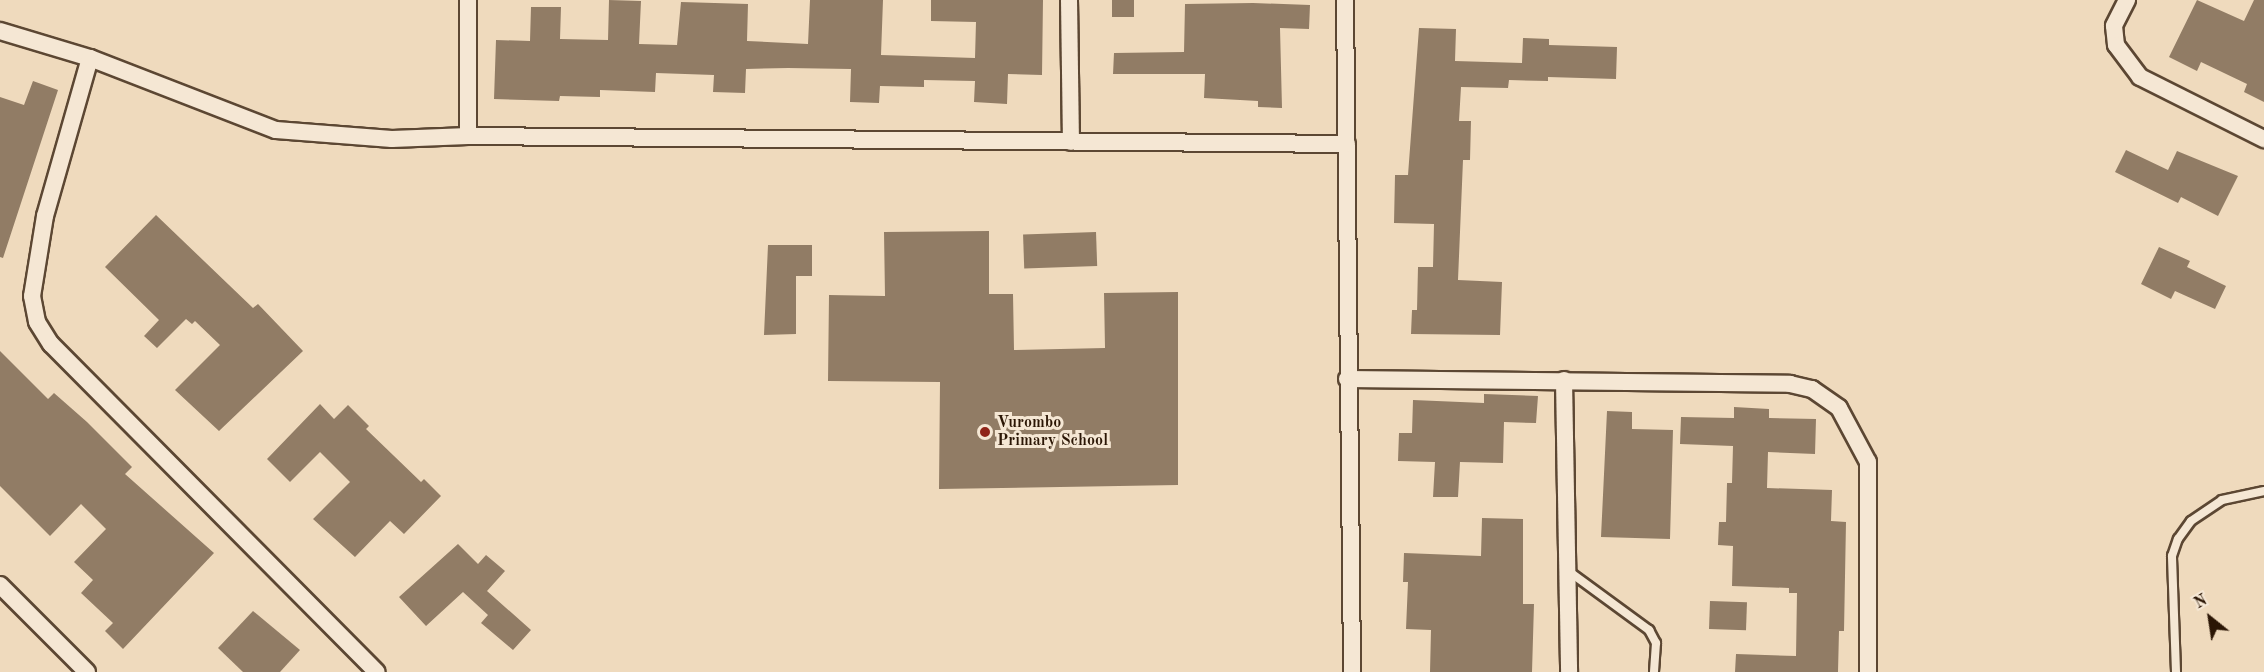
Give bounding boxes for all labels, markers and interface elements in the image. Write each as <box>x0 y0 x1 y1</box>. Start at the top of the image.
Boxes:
place label: Vurombo Primary School <box>997 413 1108 451</box>
marker: Vurombo Primary School <box>978 425 992 439</box>
north arrow <box>2180 588 2240 648</box>
text: N <box>2192 592 2210 612</box>

